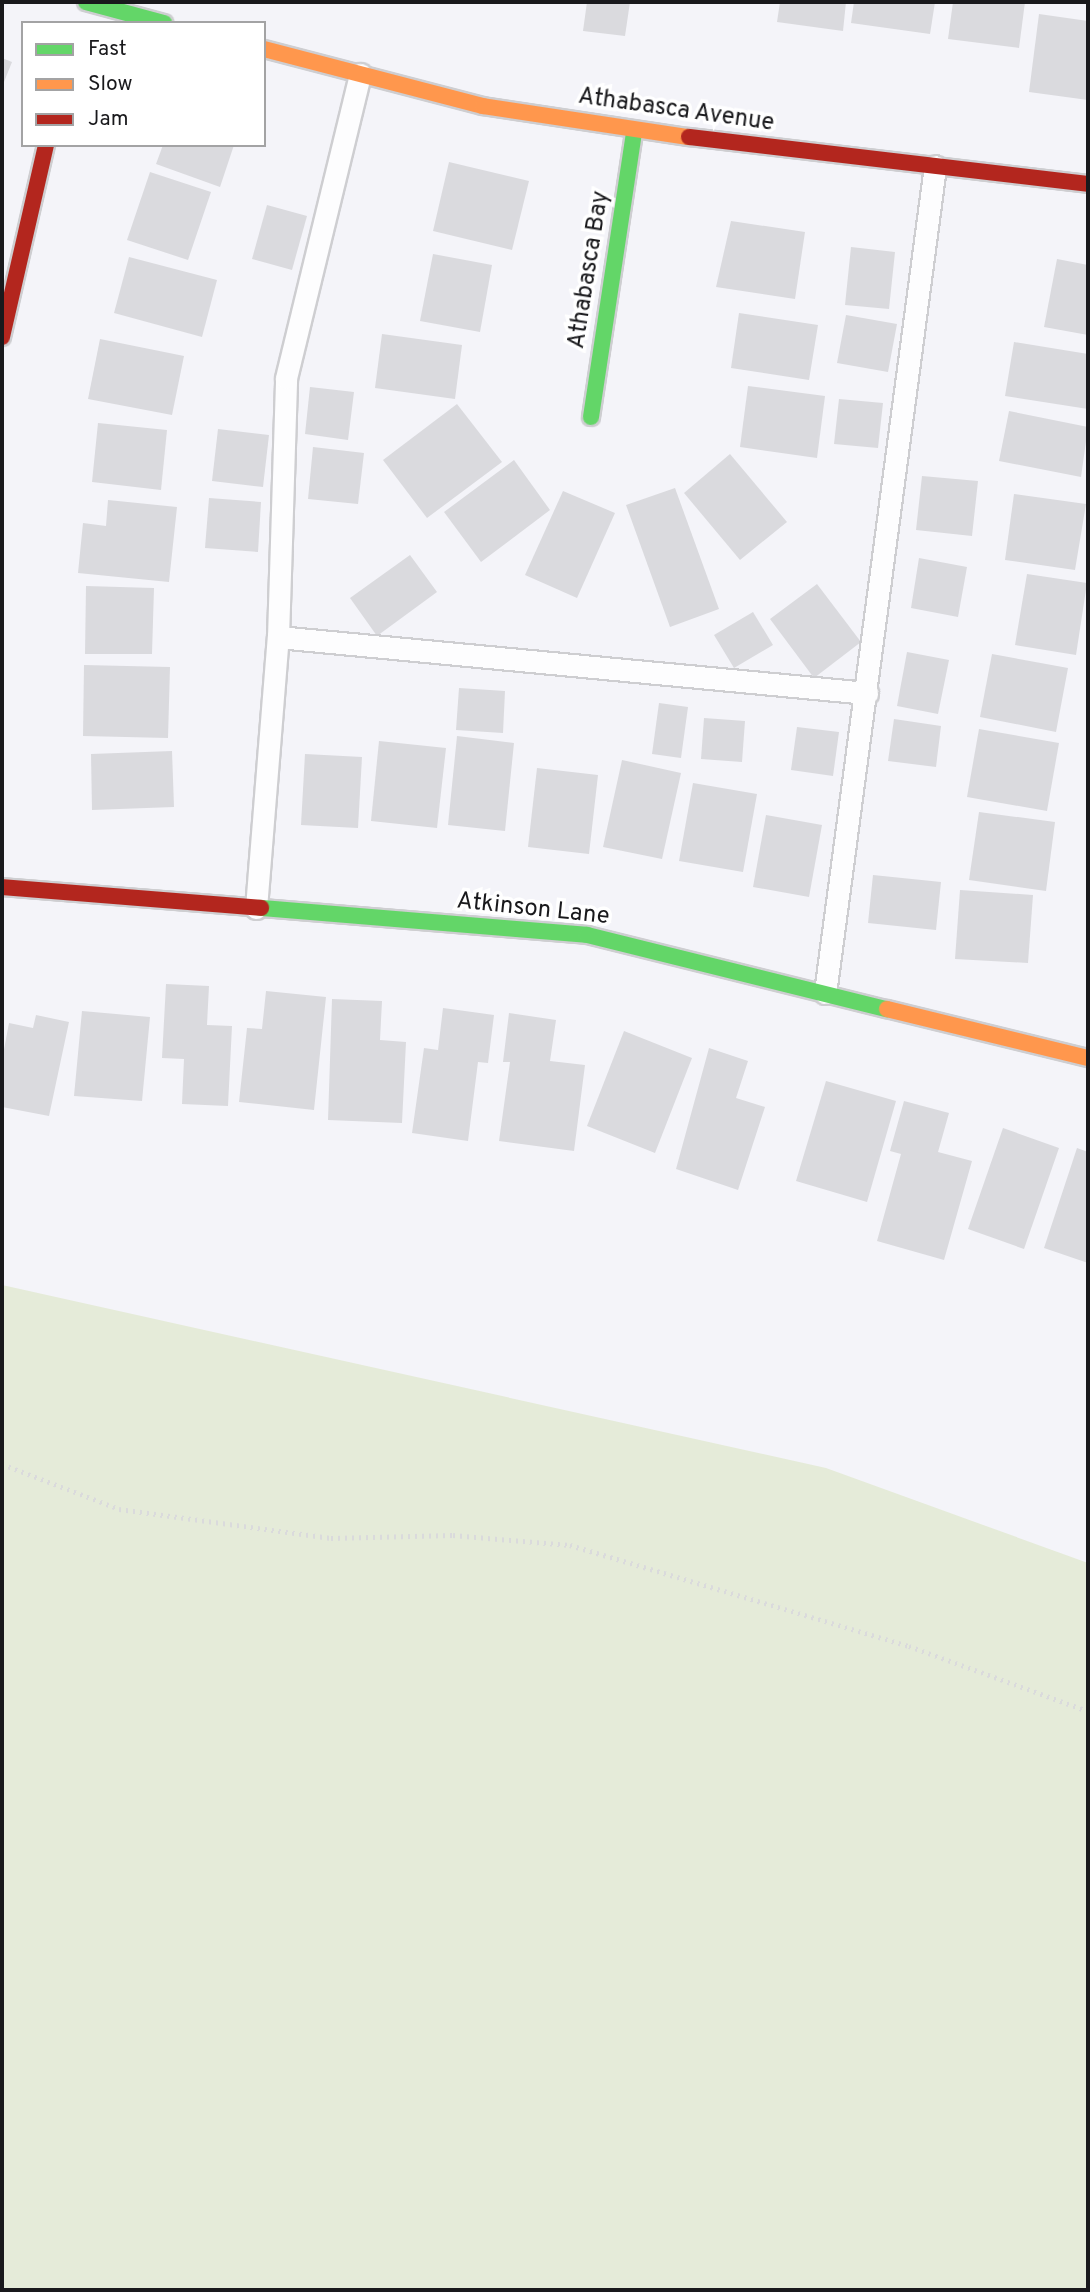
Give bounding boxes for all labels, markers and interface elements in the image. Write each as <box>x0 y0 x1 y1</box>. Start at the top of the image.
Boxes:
legend <box>21 21 266 147</box>
text: Fast <box>88 36 127 63</box>
text: Slow <box>88 71 133 98</box>
street label: Athabasca Avenue <box>576 83 776 139</box>
text: Jam <box>88 106 129 133</box>
street label: Athabasca Bay <box>563 189 617 351</box>
street label: Atkinson Lane <box>455 888 611 932</box>

